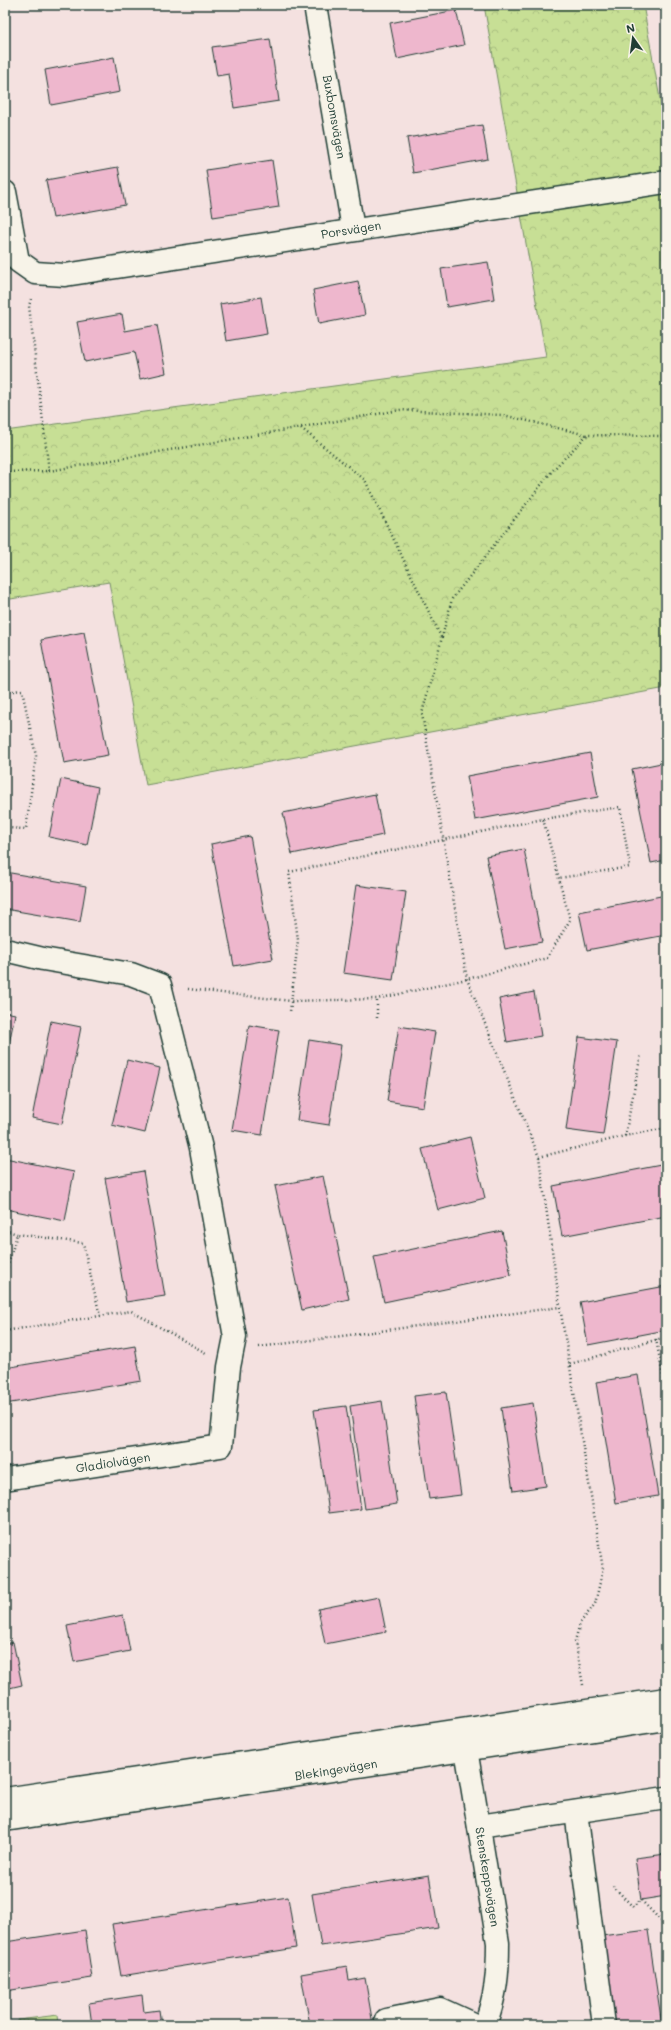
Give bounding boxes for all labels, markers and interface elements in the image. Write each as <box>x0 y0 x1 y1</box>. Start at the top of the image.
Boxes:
north arrow <box>613 18 653 58</box>
text: N <box>625 20 636 36</box>
street label: Buxbomsvägen <box>320 74 350 160</box>
street label: Porsvägen <box>320 216 382 242</box>
street label: Gladiolvägen <box>74 1448 151 1476</box>
street label: Blekingevägen <box>293 1755 378 1783</box>
street label: Stenskeppsvägen <box>472 1826 504 1928</box>

